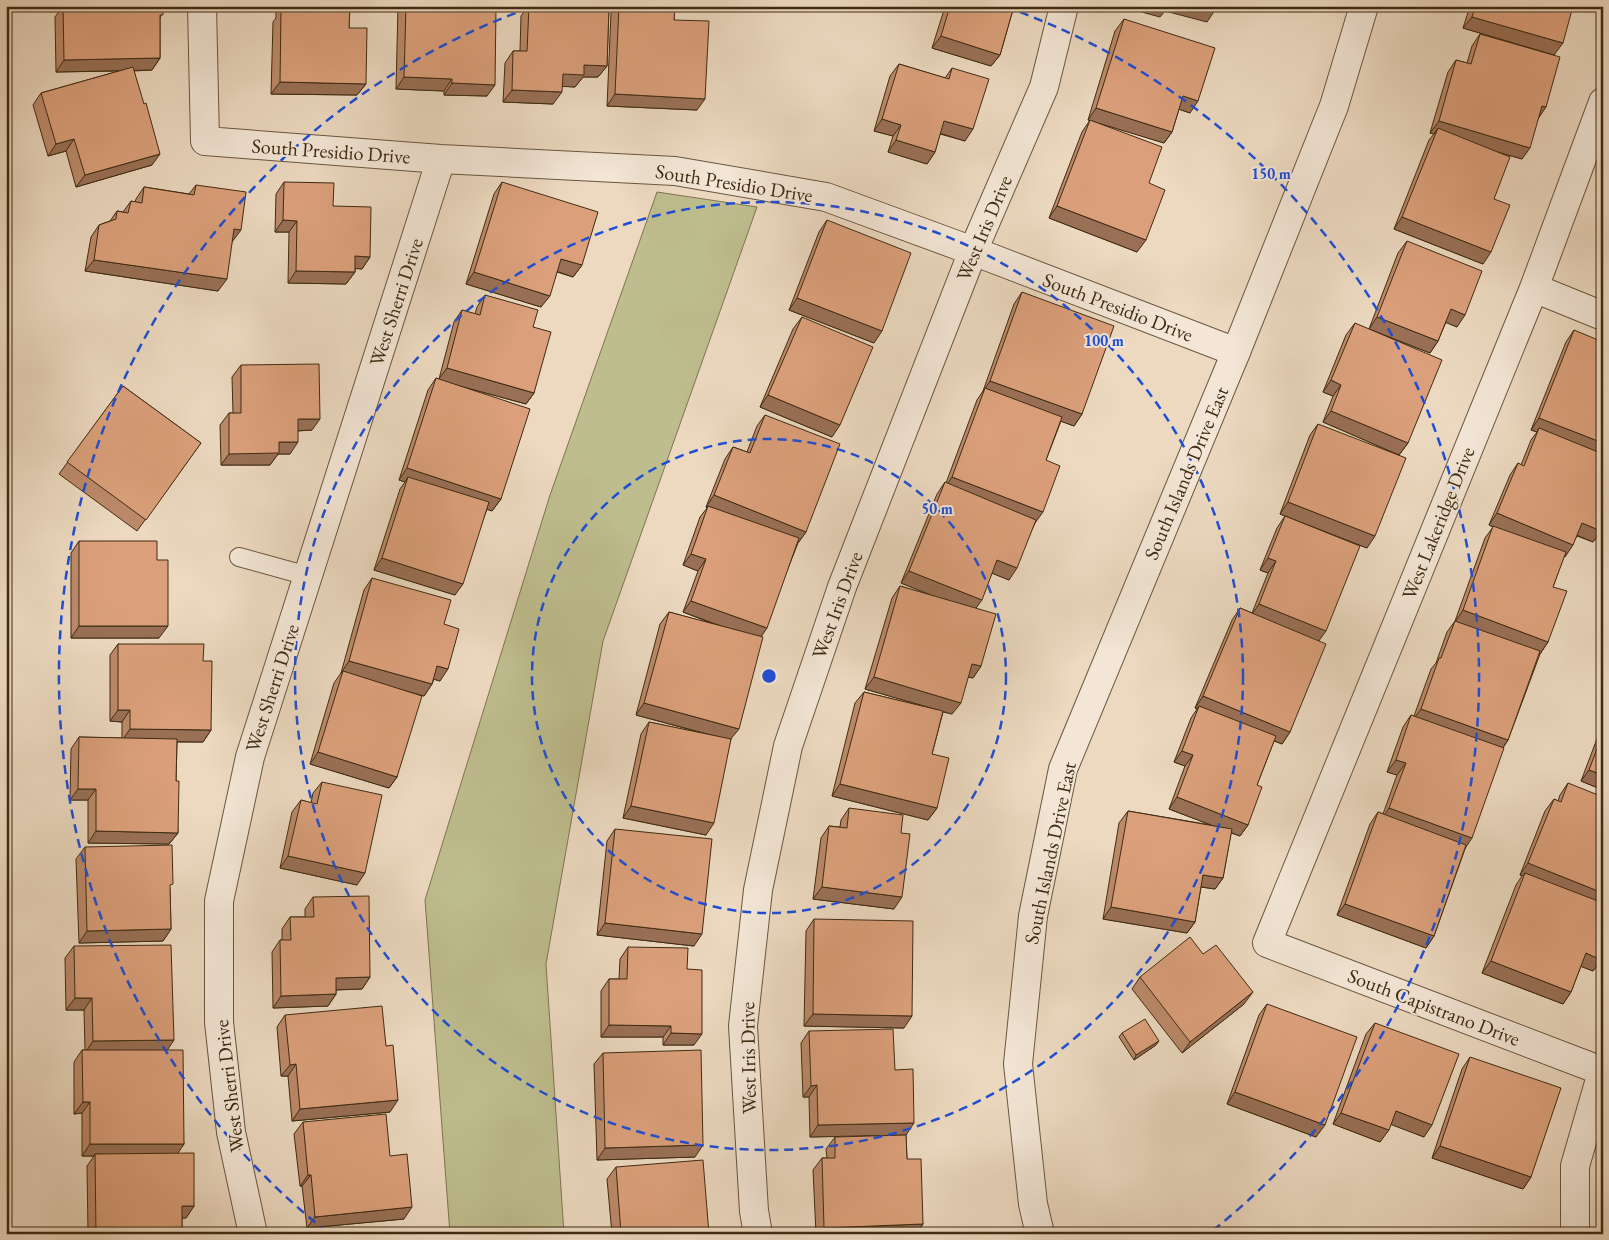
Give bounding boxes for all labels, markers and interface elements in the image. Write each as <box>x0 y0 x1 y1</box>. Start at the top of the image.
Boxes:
street label: South Presidio Drive <box>251 132 411 170</box>
street label: South Presidio Drive <box>654 158 815 208</box>
text: 150 m <box>1251 164 1291 183</box>
street label: West Iris Drive <box>950 171 1018 285</box>
street label: West Sherri Drive <box>363 234 429 369</box>
street label: South Presidio Drive <box>1039 266 1197 348</box>
text: 100 m <box>1084 331 1124 350</box>
street label: South Islands Drive East <box>1138 382 1235 564</box>
street label: West Lakeridge Drive <box>1395 443 1481 603</box>
text: 50 m <box>921 499 953 518</box>
street label: West Iris Drive <box>806 548 869 662</box>
street label: West Sherri Drive <box>239 620 305 755</box>
centre of rings <box>760 667 778 685</box>
street label: South Islands Drive East <box>1018 759 1082 947</box>
street label: South Capistrano Drive <box>1344 962 1524 1052</box>
street label: West Iris Drive <box>734 1001 762 1114</box>
street label: West Sherri Drive <box>208 1018 250 1154</box>

